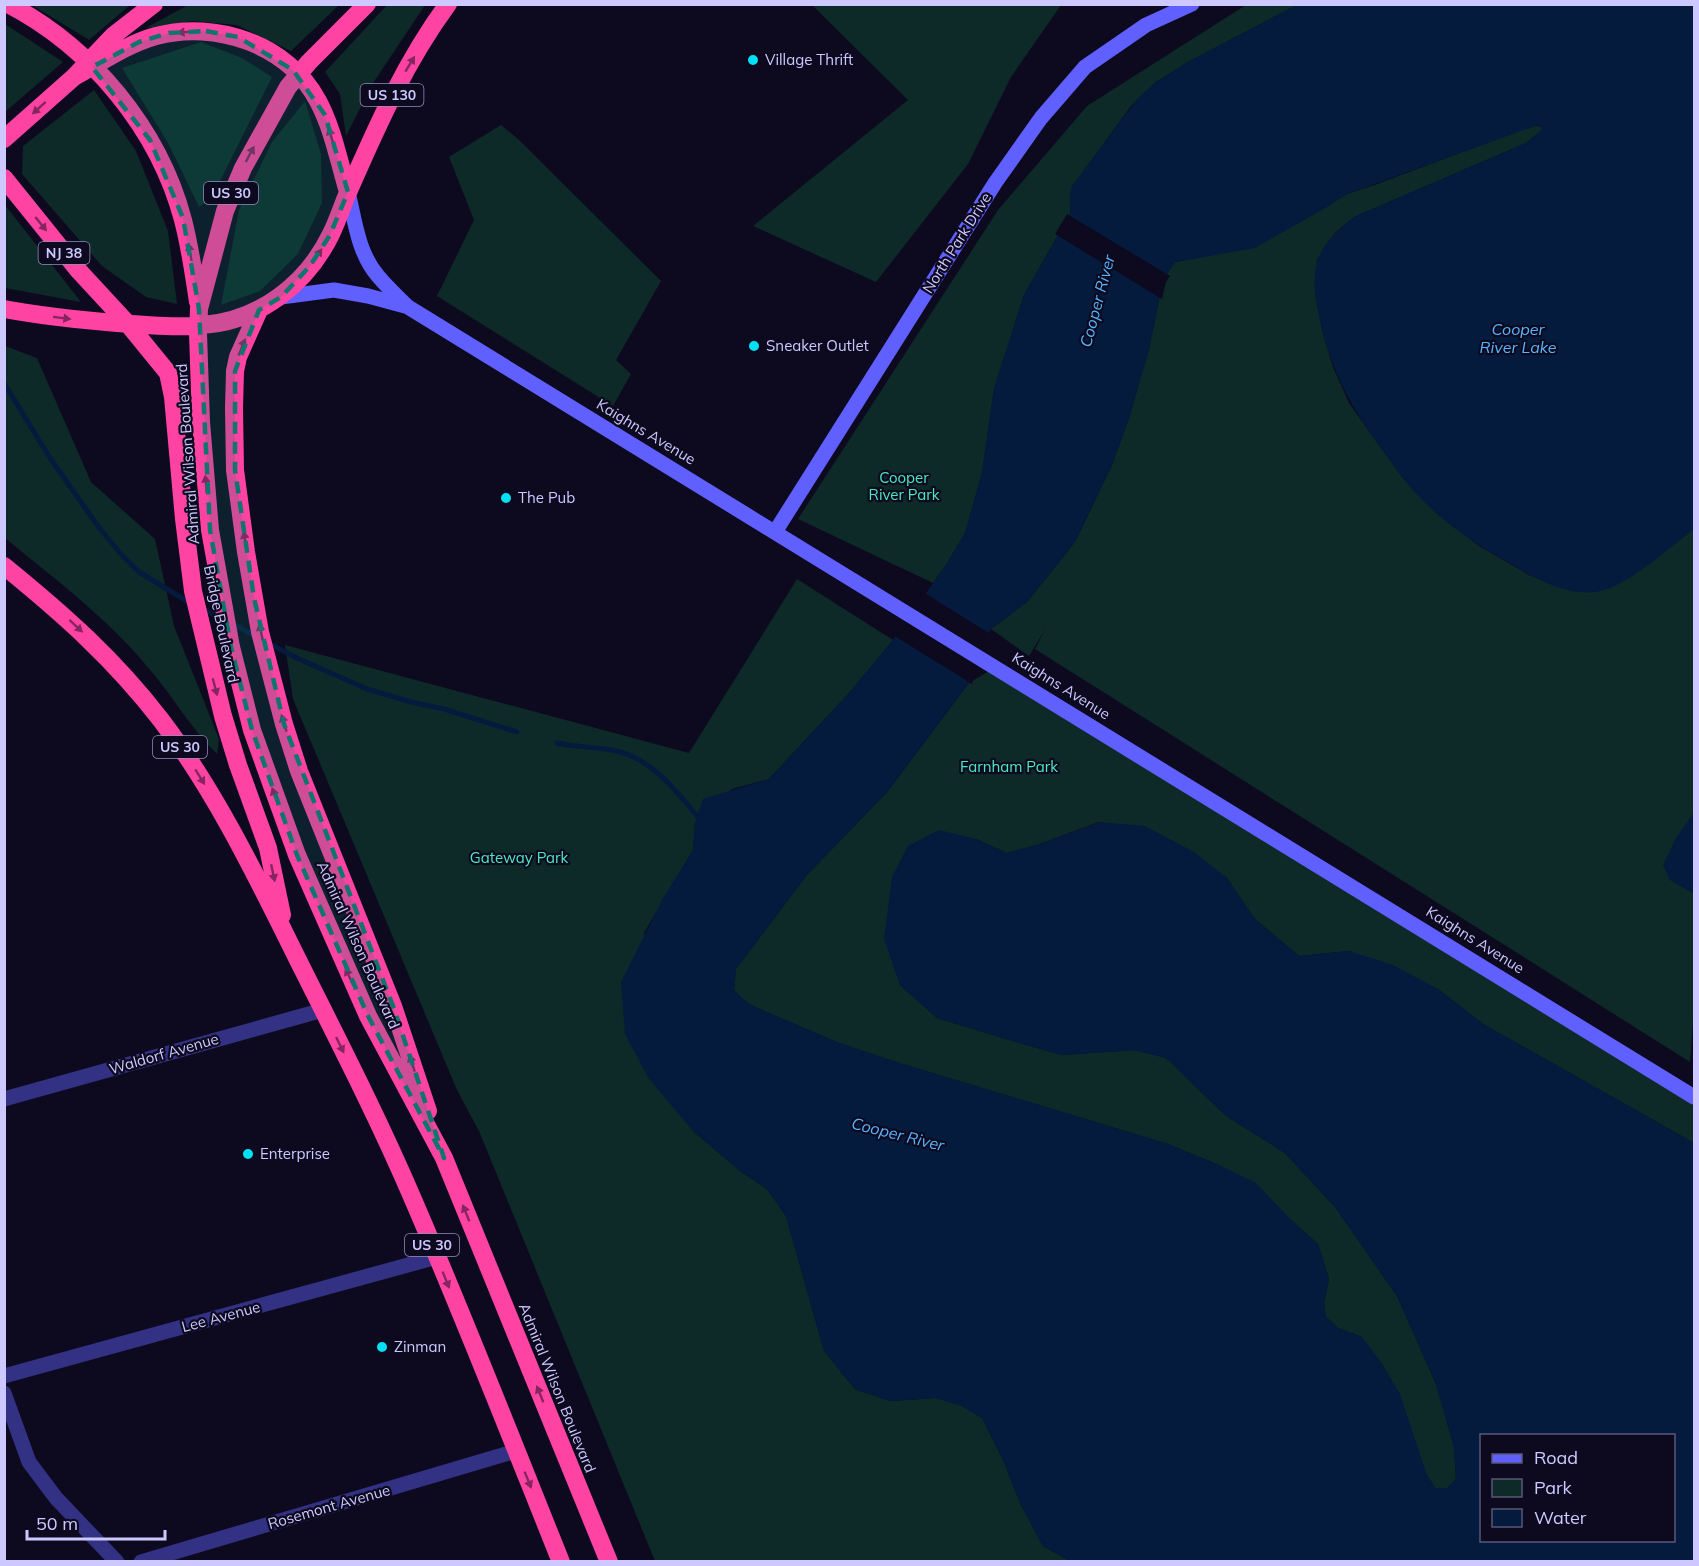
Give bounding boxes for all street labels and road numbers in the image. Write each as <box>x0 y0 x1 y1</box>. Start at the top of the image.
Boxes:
road number: US 130 <box>360 84 424 106</box>
road number: US 30 <box>204 182 258 204</box>
street label: North Park Drive <box>918 189 995 297</box>
road number: NJ 38 <box>38 242 90 264</box>
street label: Admiral Wilson Boulevard <box>172 363 203 545</box>
street label: Kaighns Avenue <box>593 395 699 469</box>
street label: Bridge Boulevard <box>200 563 243 684</box>
street label: Kaighns Avenue <box>1009 648 1114 723</box>
road number: US 30 <box>153 736 207 758</box>
street label: Admiral Wilson Boulevard <box>313 858 404 1031</box>
street label: Kaighns Avenue <box>1423 902 1528 977</box>
street label: Waldorf Avenue <box>107 1029 221 1078</box>
road number: US 30 <box>405 1234 459 1256</box>
street label: Lee Avenue <box>179 1297 262 1336</box>
street label: Admiral Wilson Boulevard <box>515 1300 600 1475</box>
street label: Rosemont Avenue <box>266 1480 392 1533</box>

